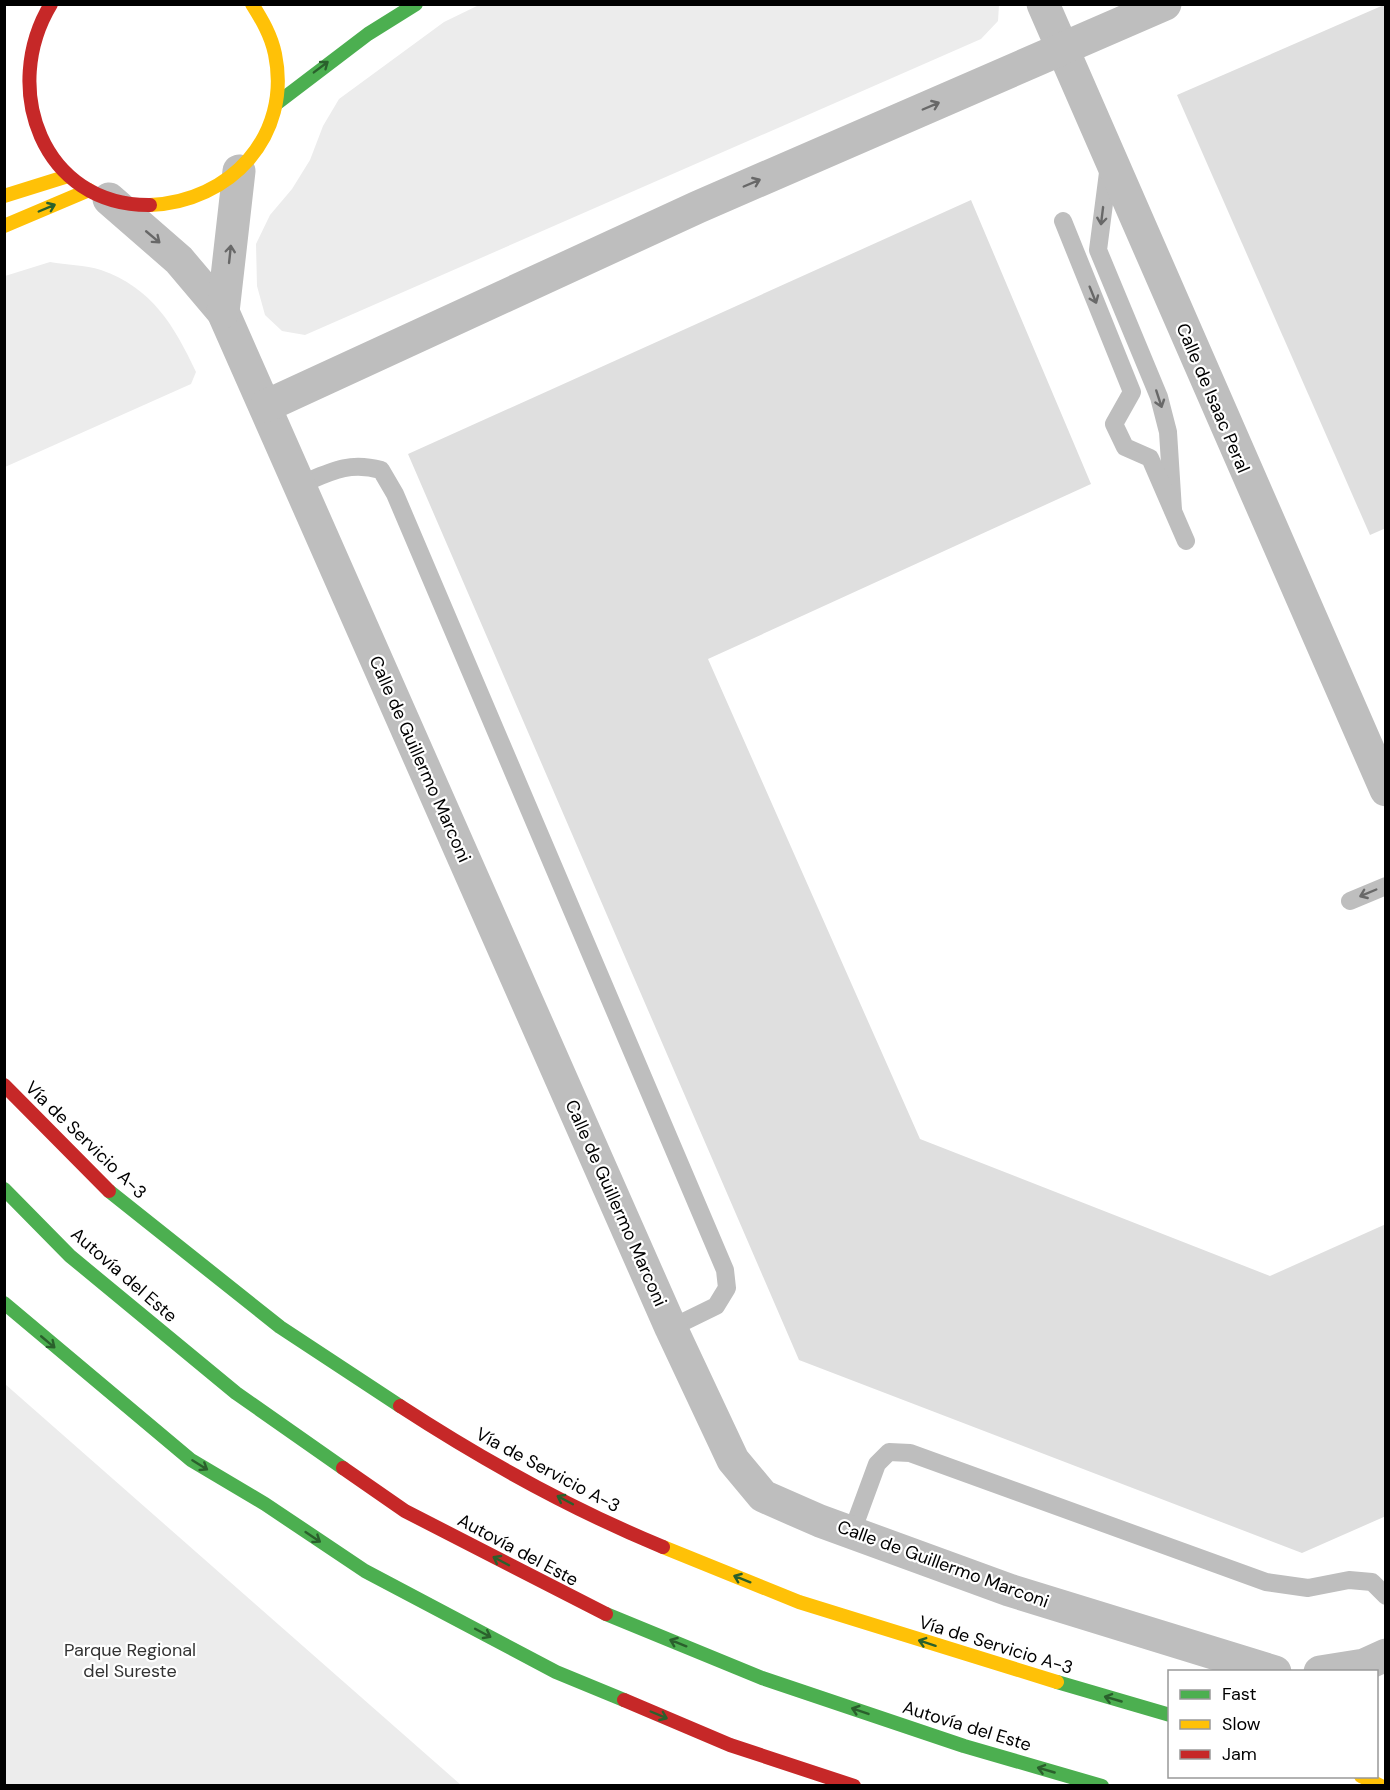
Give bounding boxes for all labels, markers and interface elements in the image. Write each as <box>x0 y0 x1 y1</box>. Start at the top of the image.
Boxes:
one-way arrow <box>313 61 329 74</box>
one-way arrow <box>921 99 939 111</box>
one-way arrow <box>742 177 760 188</box>
one-way arrow <box>37 202 55 213</box>
one-way arrow <box>1096 205 1107 225</box>
one-way arrow <box>145 230 160 244</box>
one-way arrow <box>225 244 236 264</box>
one-way arrow <box>1088 285 1099 304</box>
street label: Calle de Isaac Peral <box>1171 319 1255 477</box>
one-way arrow <box>1154 389 1165 407</box>
street label: Calle de Guillermo Marconi <box>364 652 476 866</box>
one-way arrow <box>1359 888 1377 899</box>
street label: Vía de Servicio A-3 <box>20 1076 152 1204</box>
street label: Calle de Guillermo Marconi <box>560 1096 672 1310</box>
street label: Autovía del Este <box>66 1222 182 1328</box>
one-way arrow <box>40 1335 55 1349</box>
street label: Vía de Servicio A-3 <box>472 1422 624 1518</box>
one-way arrow <box>191 1459 208 1471</box>
one-way arrow <box>556 1494 574 1505</box>
street label: Autovía del Este <box>454 1508 582 1592</box>
street label: Calle de Guillermo Marconi <box>834 1514 1052 1614</box>
one-way arrow <box>305 1530 322 1543</box>
one-way arrow <box>492 1555 510 1566</box>
one-way arrow <box>734 1573 752 1584</box>
street label: Vía de Servicio A-3 <box>916 1610 1076 1680</box>
one-way arrow <box>473 1628 491 1639</box>
one-way arrow <box>669 1637 687 1648</box>
one-way arrow <box>918 1637 937 1648</box>
park label: Parque Regional del Sureste <box>64 1638 196 1683</box>
legend <box>1168 1670 1378 1778</box>
text: Fast <box>1222 1682 1257 1706</box>
one-way arrow <box>1104 1693 1123 1704</box>
street label: Autovía del Este <box>900 1695 1034 1757</box>
one-way arrow <box>851 1705 870 1716</box>
one-way arrow <box>650 1710 668 1721</box>
text: Slow <box>1222 1712 1261 1736</box>
text: Jam <box>1222 1742 1257 1766</box>
one-way arrow <box>1037 1763 1056 1775</box>

